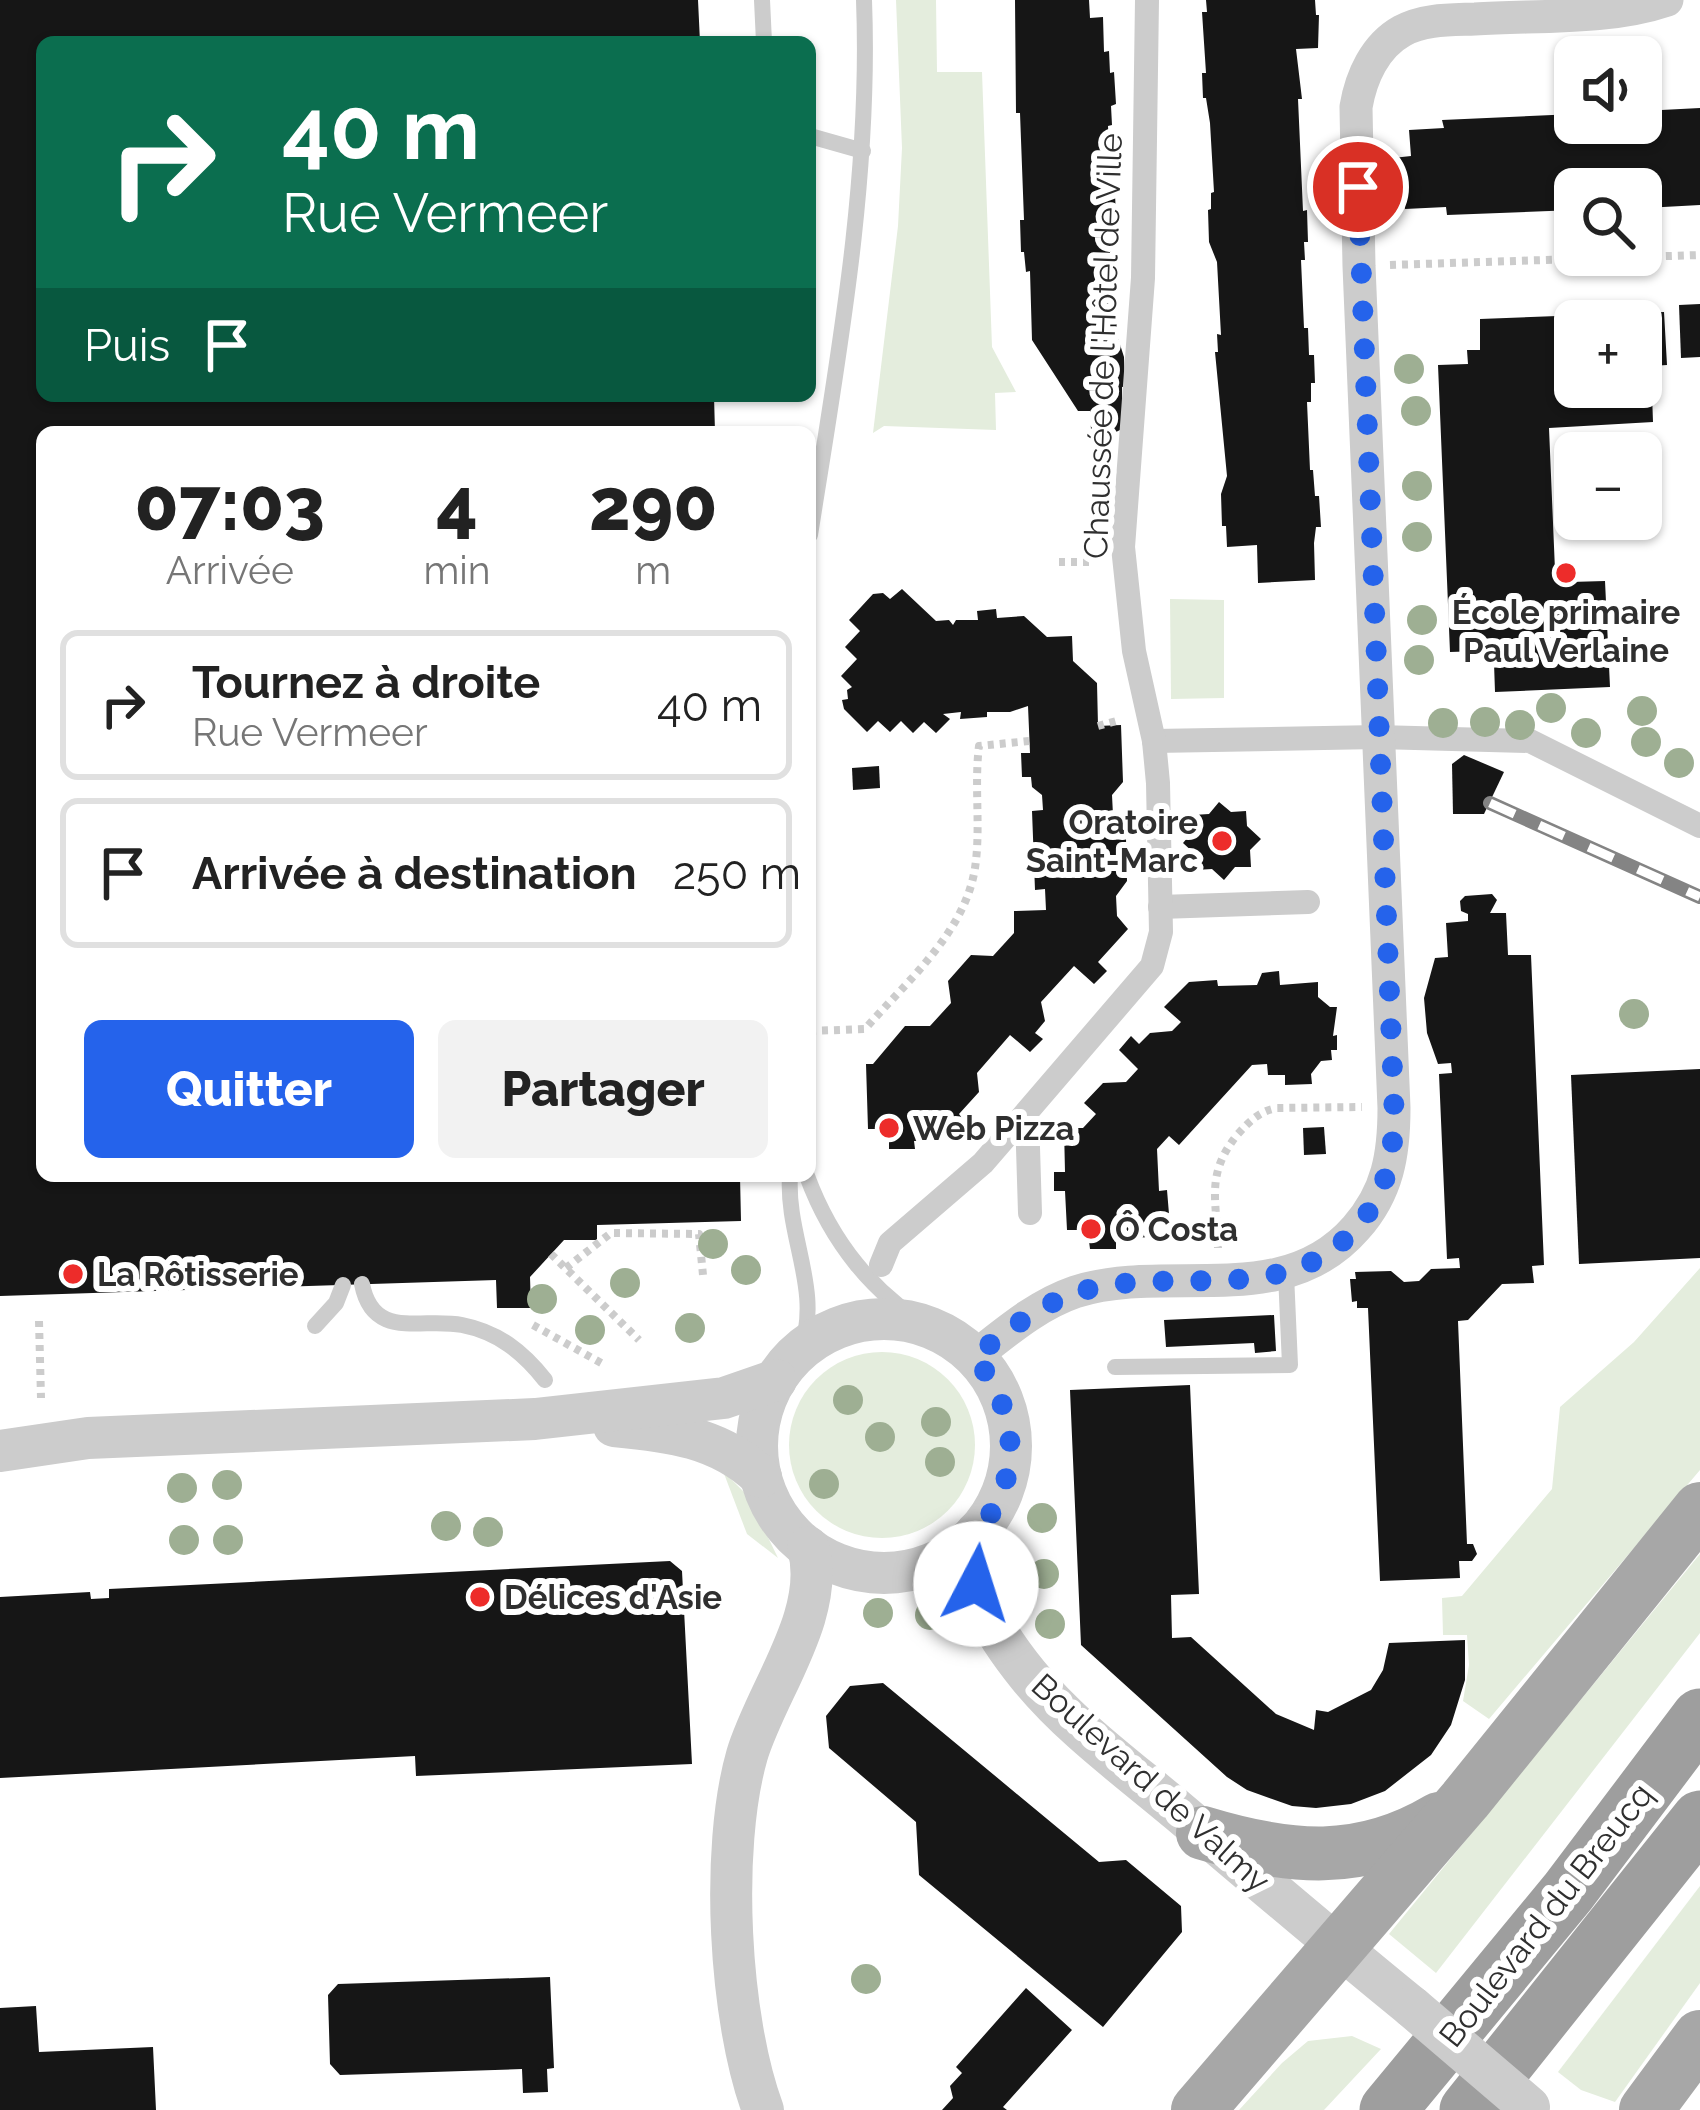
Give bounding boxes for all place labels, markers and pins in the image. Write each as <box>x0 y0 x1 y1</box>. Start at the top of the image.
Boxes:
pin <box>1307 136 1409 238</box>
marker: École primaire Paul Verlaine <box>1553 560 1579 586</box>
place label: École primaire Paul Verlaine <box>1452 593 1681 670</box>
place label: Oratoire Saint-Marc <box>1026 803 1198 880</box>
marker: Oratoire Saint-Marc <box>1209 828 1235 854</box>
place label: Web Pizza <box>913 1109 1075 1148</box>
marker: Web Pizza <box>876 1115 902 1141</box>
place label: Ô Costa <box>1115 1210 1238 1249</box>
marker: Ô Costa <box>1078 1216 1104 1242</box>
place label: La Rôtisserie <box>97 1255 299 1294</box>
marker: La Rôtisserie <box>60 1261 86 1287</box>
place label: Délices d'Asie <box>504 1578 722 1617</box>
marker: Délices d'Asie <box>467 1584 493 1610</box>

